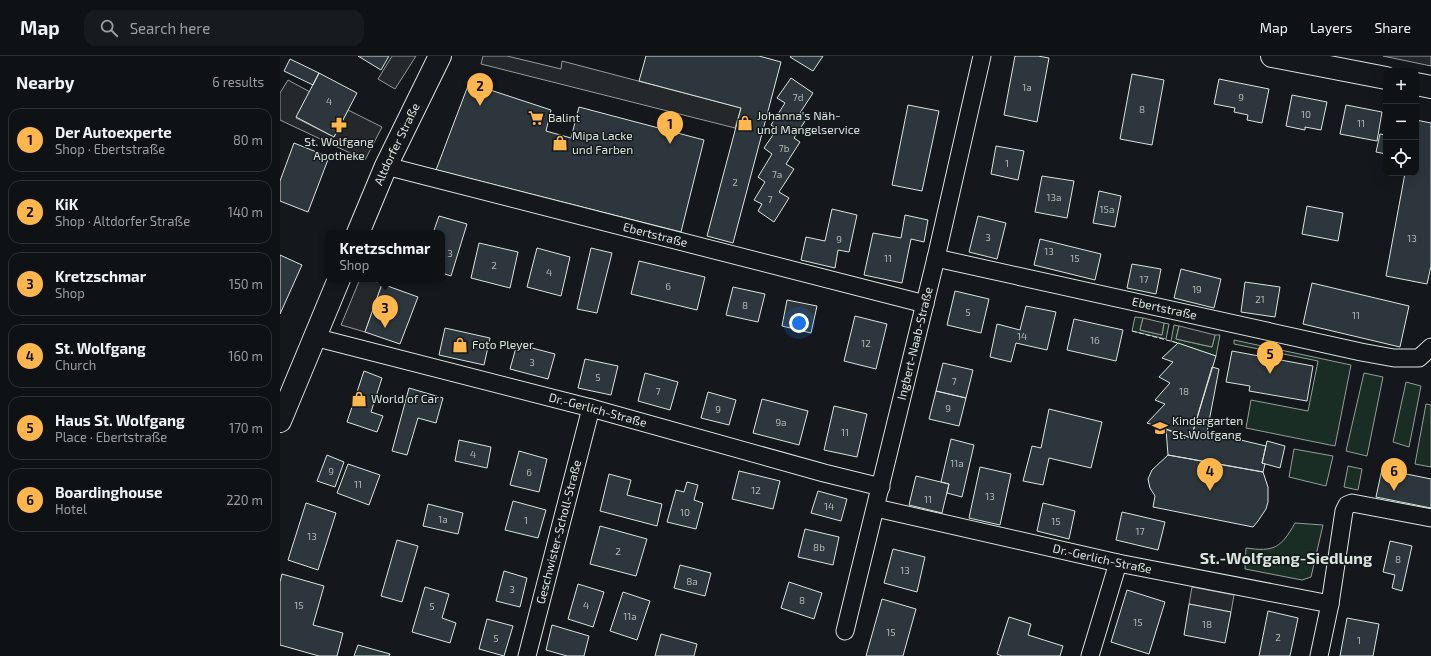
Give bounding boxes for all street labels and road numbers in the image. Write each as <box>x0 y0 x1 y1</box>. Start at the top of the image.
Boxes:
street label: Altdorfer Straße <box>371 100 422 187</box>
street label: Ebertstraße <box>622 219 689 249</box>
street label: Ingbert-Naab-Straße <box>894 285 935 401</box>
street label: Ebertstraße <box>1131 294 1198 322</box>
street label: Dr.-Gerlich-Straße <box>547 389 649 429</box>
street label: Geschwister-Scholl-Straße <box>533 458 583 605</box>
street label: Dr.-Gerlich-Straße <box>1052 540 1153 575</box>

